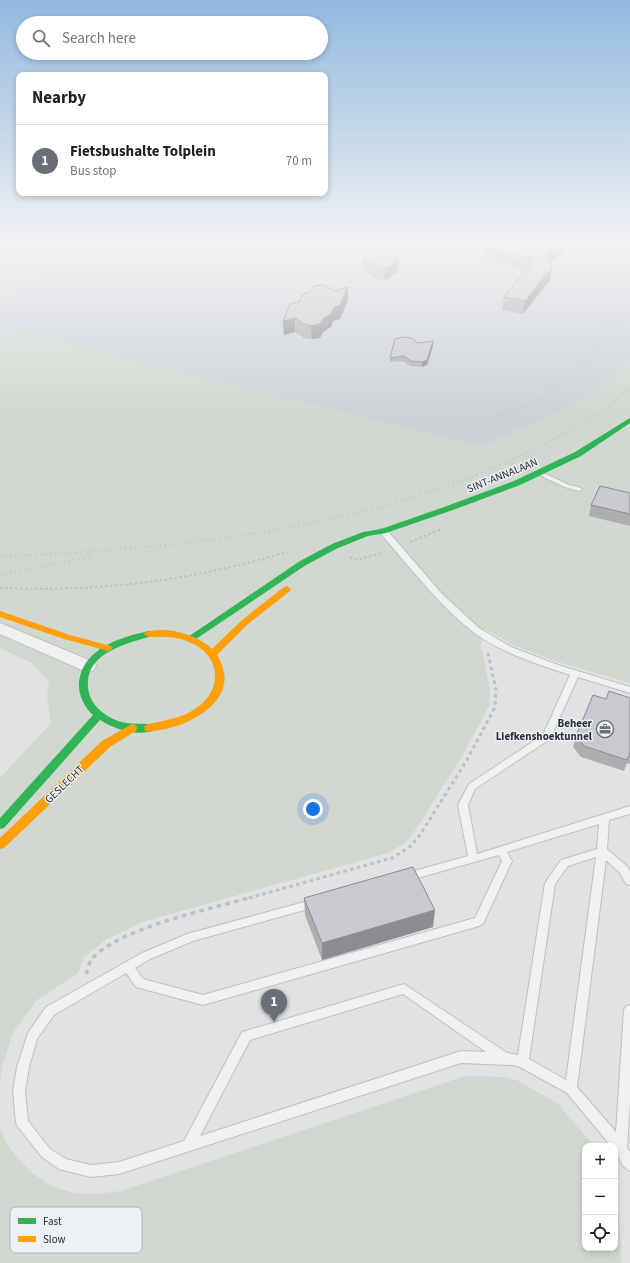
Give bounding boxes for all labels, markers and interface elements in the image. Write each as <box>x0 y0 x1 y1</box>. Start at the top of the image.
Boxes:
search box <box>16 16 328 60</box>
icon: search <box>30 27 52 49</box>
text: Search here <box>62 28 136 49</box>
text: Nearby <box>32 86 86 110</box>
text: Fietsbushalte Tolplein <box>70 141 216 162</box>
text: 1 <box>42 152 48 170</box>
text: 70 m <box>286 152 312 170</box>
text: Bus stop <box>70 162 116 180</box>
street label: SINT-ANNALAAN <box>465 454 540 496</box>
place label: Beheer Liefkenshoektunnel <box>496 716 593 744</box>
office icon: Beheer Liefkenshoektunnel <box>595 719 615 739</box>
street label: GESLECHT <box>42 762 87 807</box>
your location <box>303 799 323 819</box>
pin: 1 <box>261 989 287 1022</box>
map controls <box>582 1143 618 1251</box>
button: + <box>582 1143 618 1179</box>
button: − <box>582 1179 618 1215</box>
legend <box>10 1207 142 1253</box>
text: Fast <box>43 1214 62 1229</box>
button: locate <box>582 1215 618 1251</box>
text: Slow <box>43 1232 66 1247</box>

